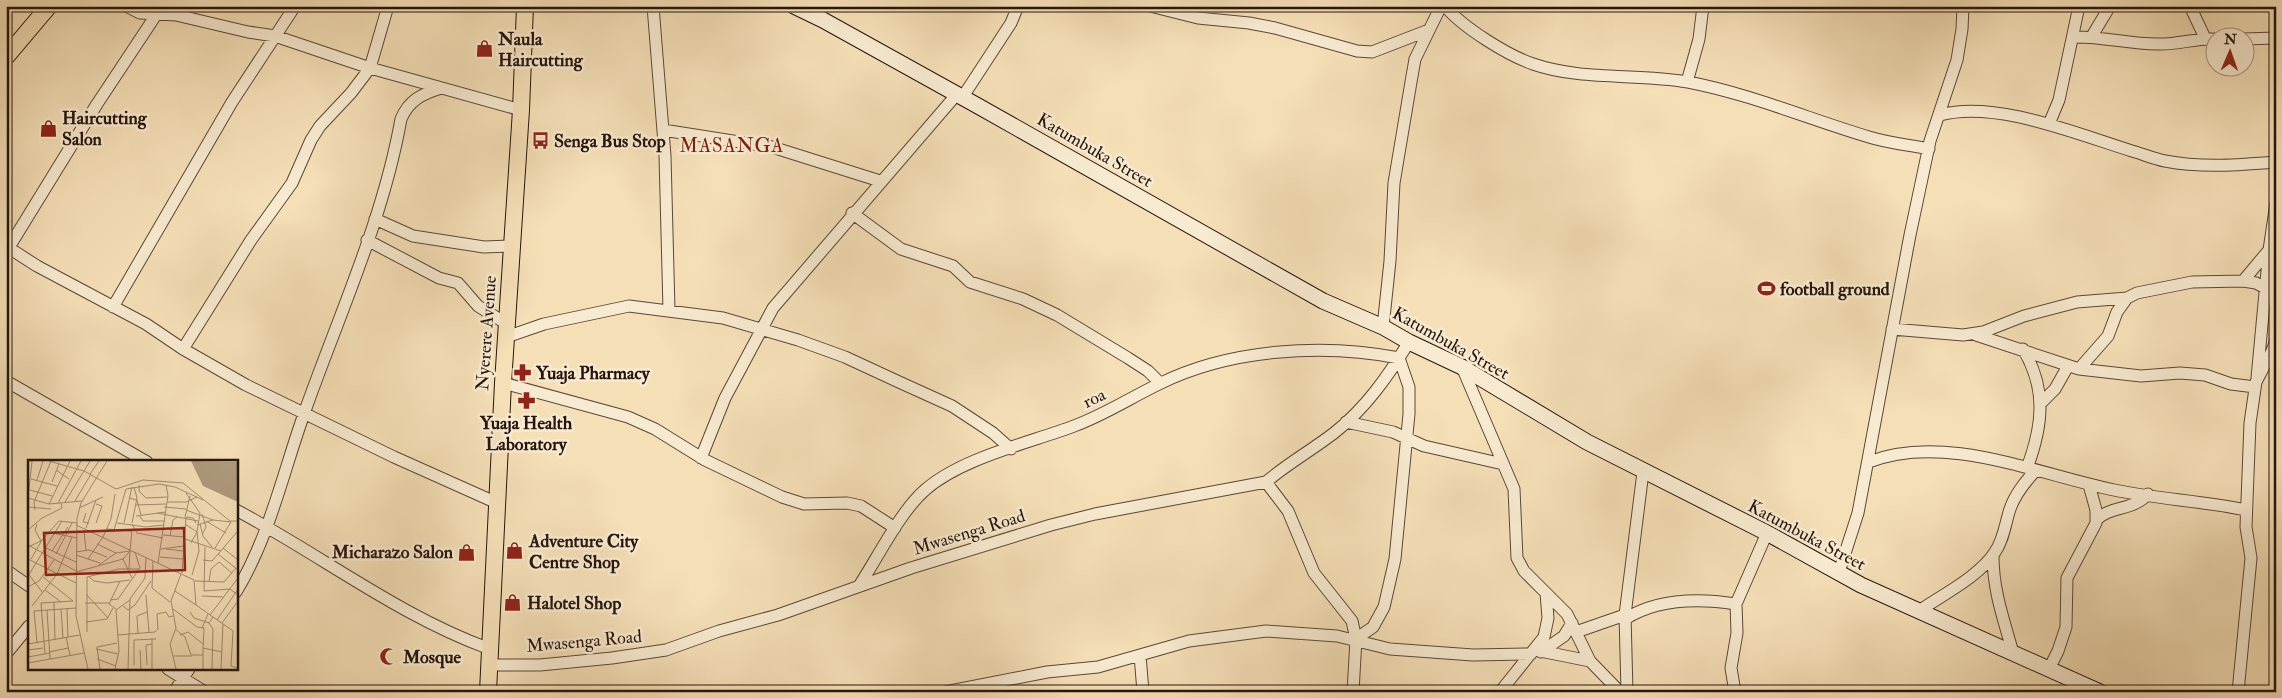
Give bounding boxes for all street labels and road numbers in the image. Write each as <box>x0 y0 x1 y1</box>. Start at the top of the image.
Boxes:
street label: Katumbuka Street <box>1033 108 1157 193</box>
street label: Nyerere Avenue <box>471 274 502 391</box>
street label: Katumbuka Street <box>1388 302 1513 385</box>
street label: roa <box>1079 383 1110 414</box>
street label: Katumbuka Street <box>1744 495 1870 576</box>
street label: Mwasenga Road <box>910 504 1028 560</box>
street label: Mwasenga Road <box>525 625 643 658</box>

